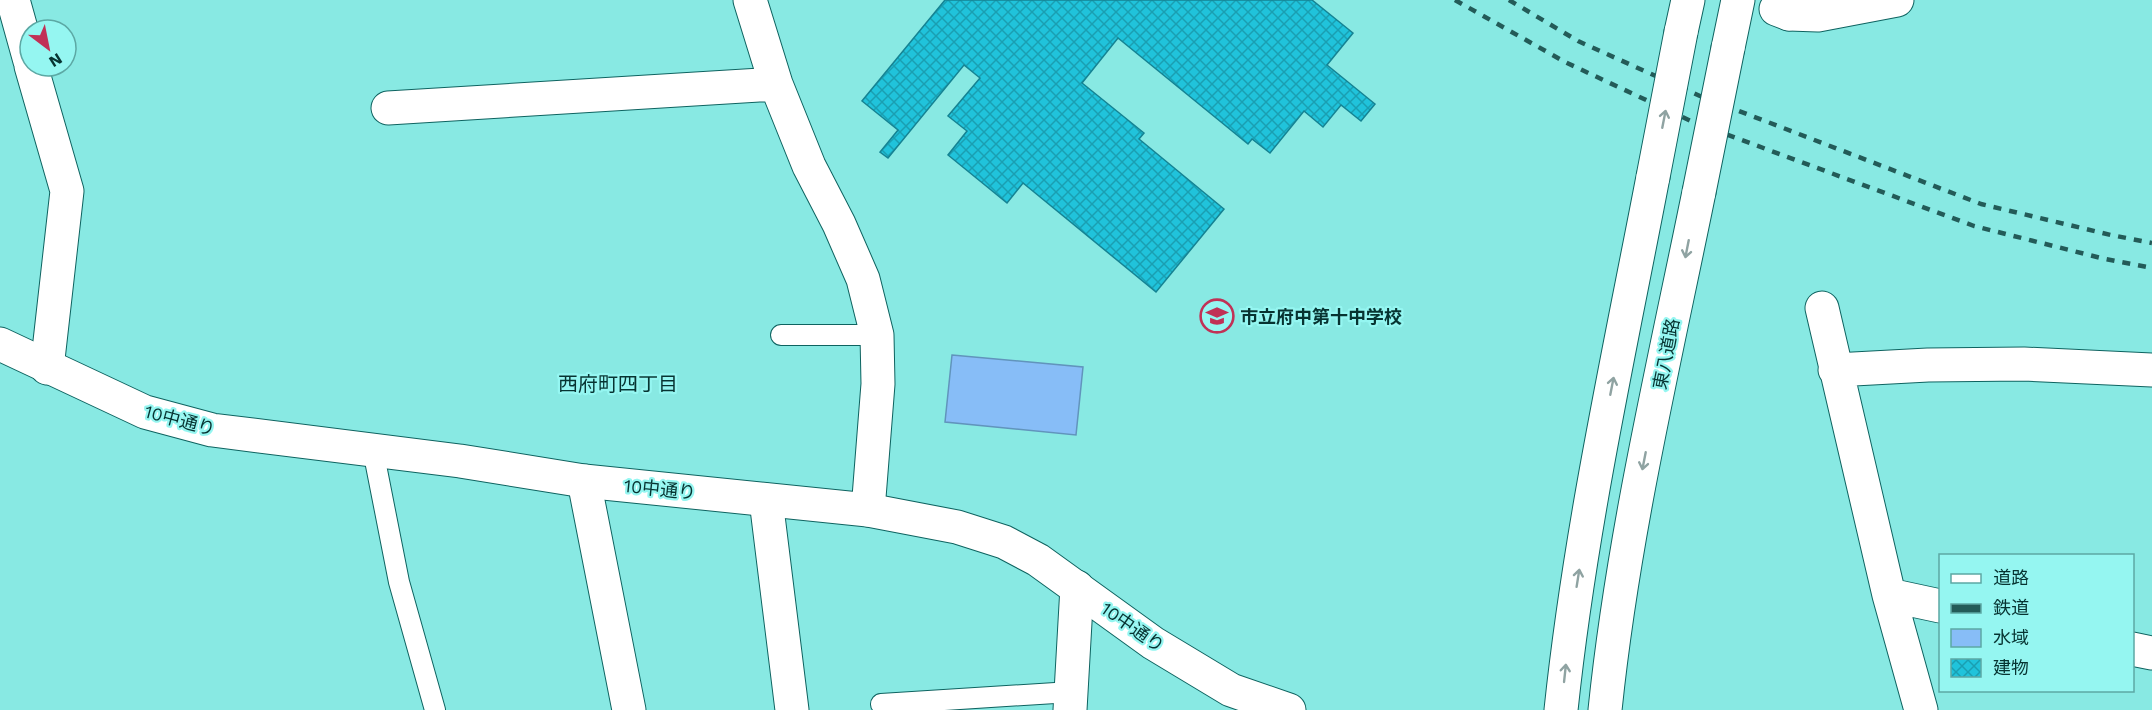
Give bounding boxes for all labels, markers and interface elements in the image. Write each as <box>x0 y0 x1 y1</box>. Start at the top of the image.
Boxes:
north arrow <box>18 18 78 78</box>
text: N <box>46 49 66 71</box>
one-way arrow <box>1659 110 1670 129</box>
one-way arrow <box>1681 239 1692 259</box>
school or university icon: 市立府中第十中学校 <box>1199 298 1235 334</box>
place label: 市立府中第十中学校 <box>1240 306 1402 327</box>
street label: 東八道路 <box>1649 317 1683 391</box>
district label: 西府町四丁目 <box>558 372 678 396</box>
one-way arrow <box>1607 377 1618 396</box>
street label: 10中通り <box>142 401 218 439</box>
one-way arrow <box>1638 451 1649 470</box>
street label: 10中通り <box>623 475 697 503</box>
legend <box>1939 554 2134 692</box>
text: 道路 <box>1993 567 2029 588</box>
one-way arrow <box>1573 569 1584 589</box>
text: 鉄道 <box>1993 597 2029 618</box>
street label: 10中通り <box>1097 598 1169 656</box>
text: 水域 <box>1993 627 2029 648</box>
text: 建物 <box>1993 657 2029 678</box>
one-way arrow <box>1560 664 1571 683</box>

